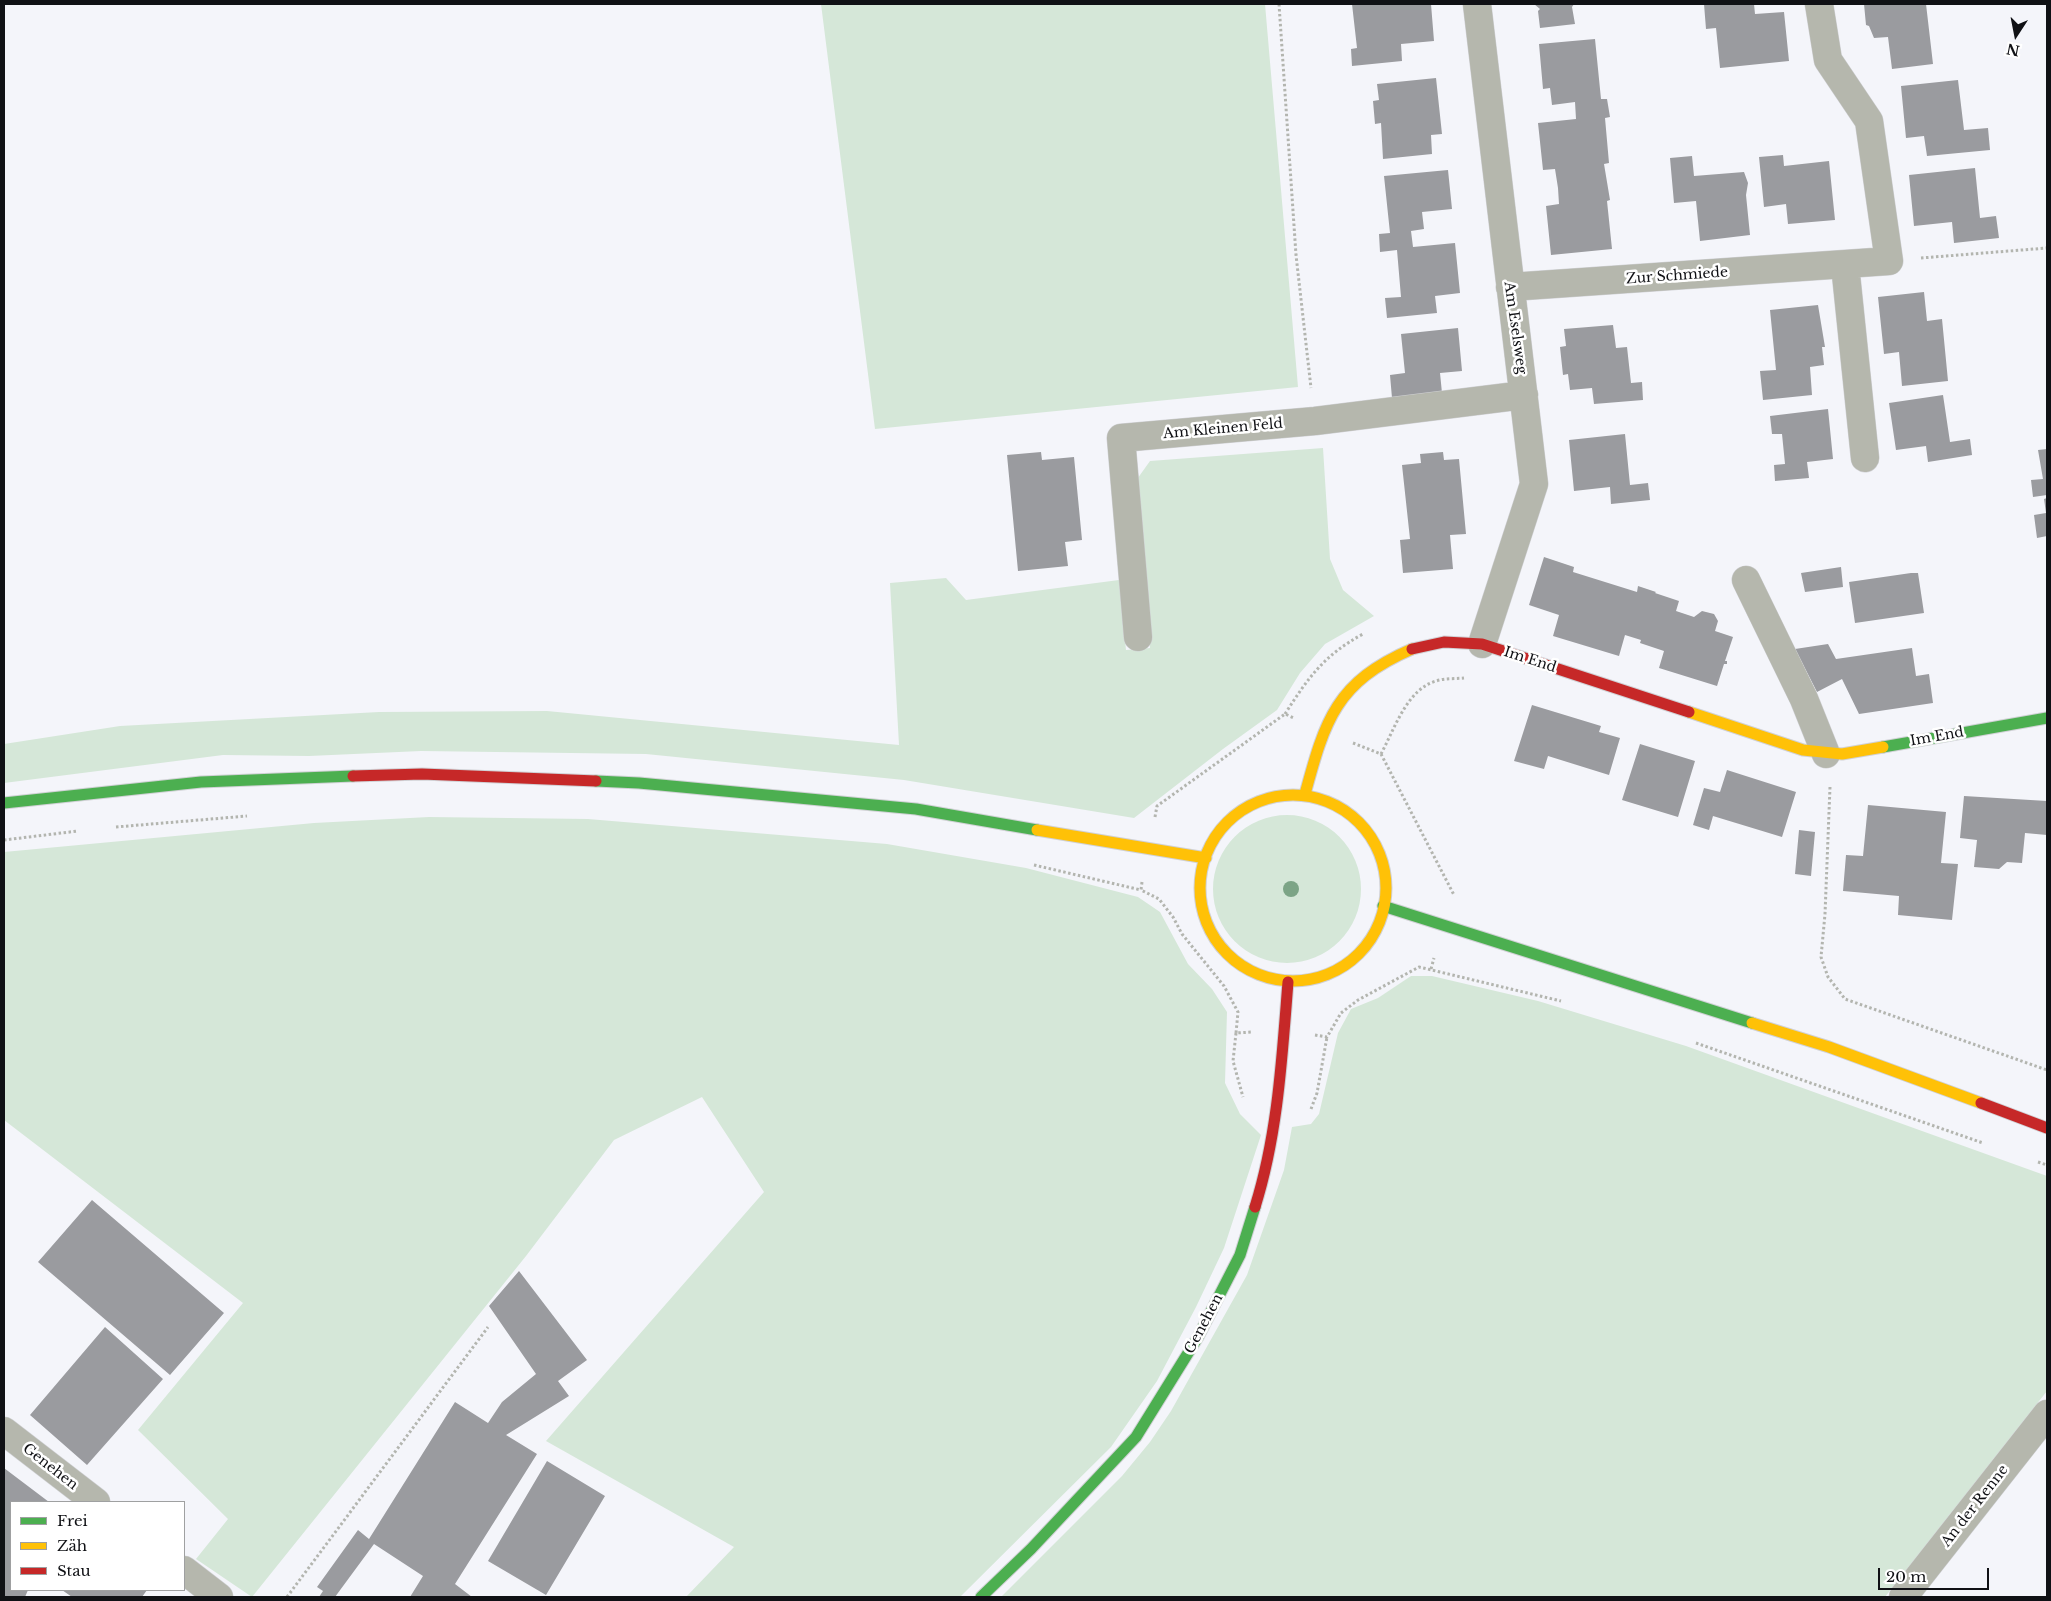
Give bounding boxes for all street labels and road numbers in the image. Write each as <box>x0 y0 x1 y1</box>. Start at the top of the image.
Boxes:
street label: Zur Schmiede <box>1625 264 1729 288</box>
street label: Am Eselsweg <box>1500 281 1530 375</box>
street label: Am Kleinen Feld <box>1162 415 1284 443</box>
street label: Im End <box>1502 644 1558 676</box>
street label: Im End <box>1909 724 1965 750</box>
street label: Genehen <box>1181 1291 1227 1357</box>
street label: Genehen <box>19 1440 81 1494</box>
street label: An der Renne <box>1938 1462 2012 1550</box>

